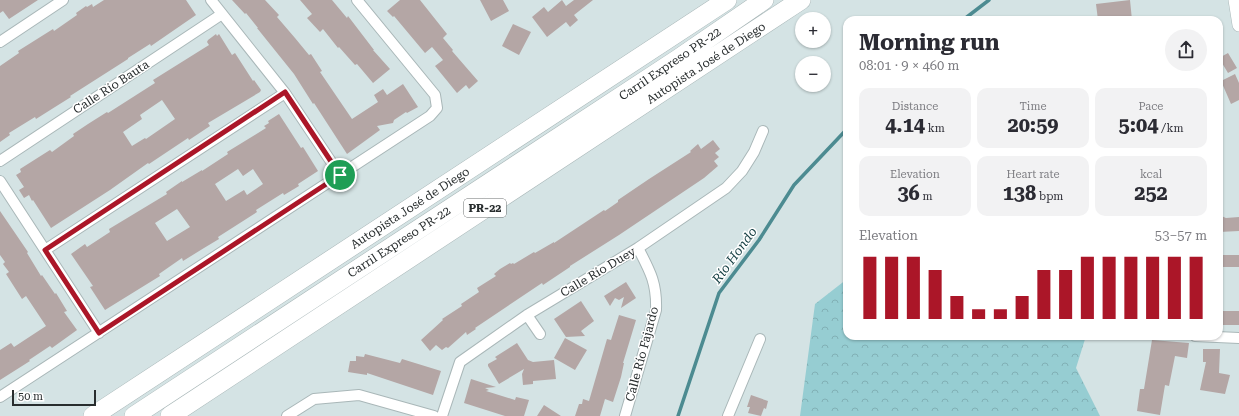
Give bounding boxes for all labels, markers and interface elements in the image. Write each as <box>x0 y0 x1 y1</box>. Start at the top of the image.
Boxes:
map controls <box>795 12 831 92</box>
button: + <box>795 12 831 48</box>
street label: Autopista José de Diego <box>644 19 768 107</box>
street label: Carril Expreso PR-22 <box>616 25 724 103</box>
button: share <box>1165 29 1207 71</box>
text: Morning run <box>859 30 1000 55</box>
button: − <box>795 56 831 92</box>
street label: Calle Río Bauta <box>70 57 152 117</box>
text: 08:01 · 9 × 460 m <box>859 58 959 73</box>
text: Distance <box>892 100 938 113</box>
text: Time <box>1020 100 1046 113</box>
text: Pace <box>1139 100 1163 113</box>
text: 4.14 <box>885 113 925 137</box>
text: 20:59 <box>1007 113 1059 137</box>
text: 5:04 <box>1119 113 1158 137</box>
text: km <box>925 122 945 135</box>
text: /km <box>1158 122 1183 135</box>
pin <box>323 158 357 192</box>
icon: arrive <box>329 164 351 186</box>
street label: Autopista José de Diego <box>348 164 472 252</box>
text: Elevation <box>890 168 940 181</box>
text: Heart rate <box>1007 168 1059 181</box>
text: kcal <box>1140 168 1162 181</box>
text: 36 <box>897 181 920 205</box>
text: 138 <box>1003 181 1036 205</box>
text: 252 <box>1134 181 1168 205</box>
text: m <box>920 190 933 203</box>
text: bpm <box>1036 190 1063 203</box>
road number: PR-22 <box>464 199 506 217</box>
street label: Carril Expreso PR-22 <box>345 203 453 281</box>
water label: Río Hondo <box>708 224 760 287</box>
text: Elevation <box>859 228 918 243</box>
text: 53–57 m <box>1155 228 1207 243</box>
street label: Calle Río Duey <box>558 244 639 300</box>
street label: Calle Río Fajardo <box>623 305 661 403</box>
scale bar <box>12 388 96 407</box>
text: 50 m <box>18 390 43 403</box>

